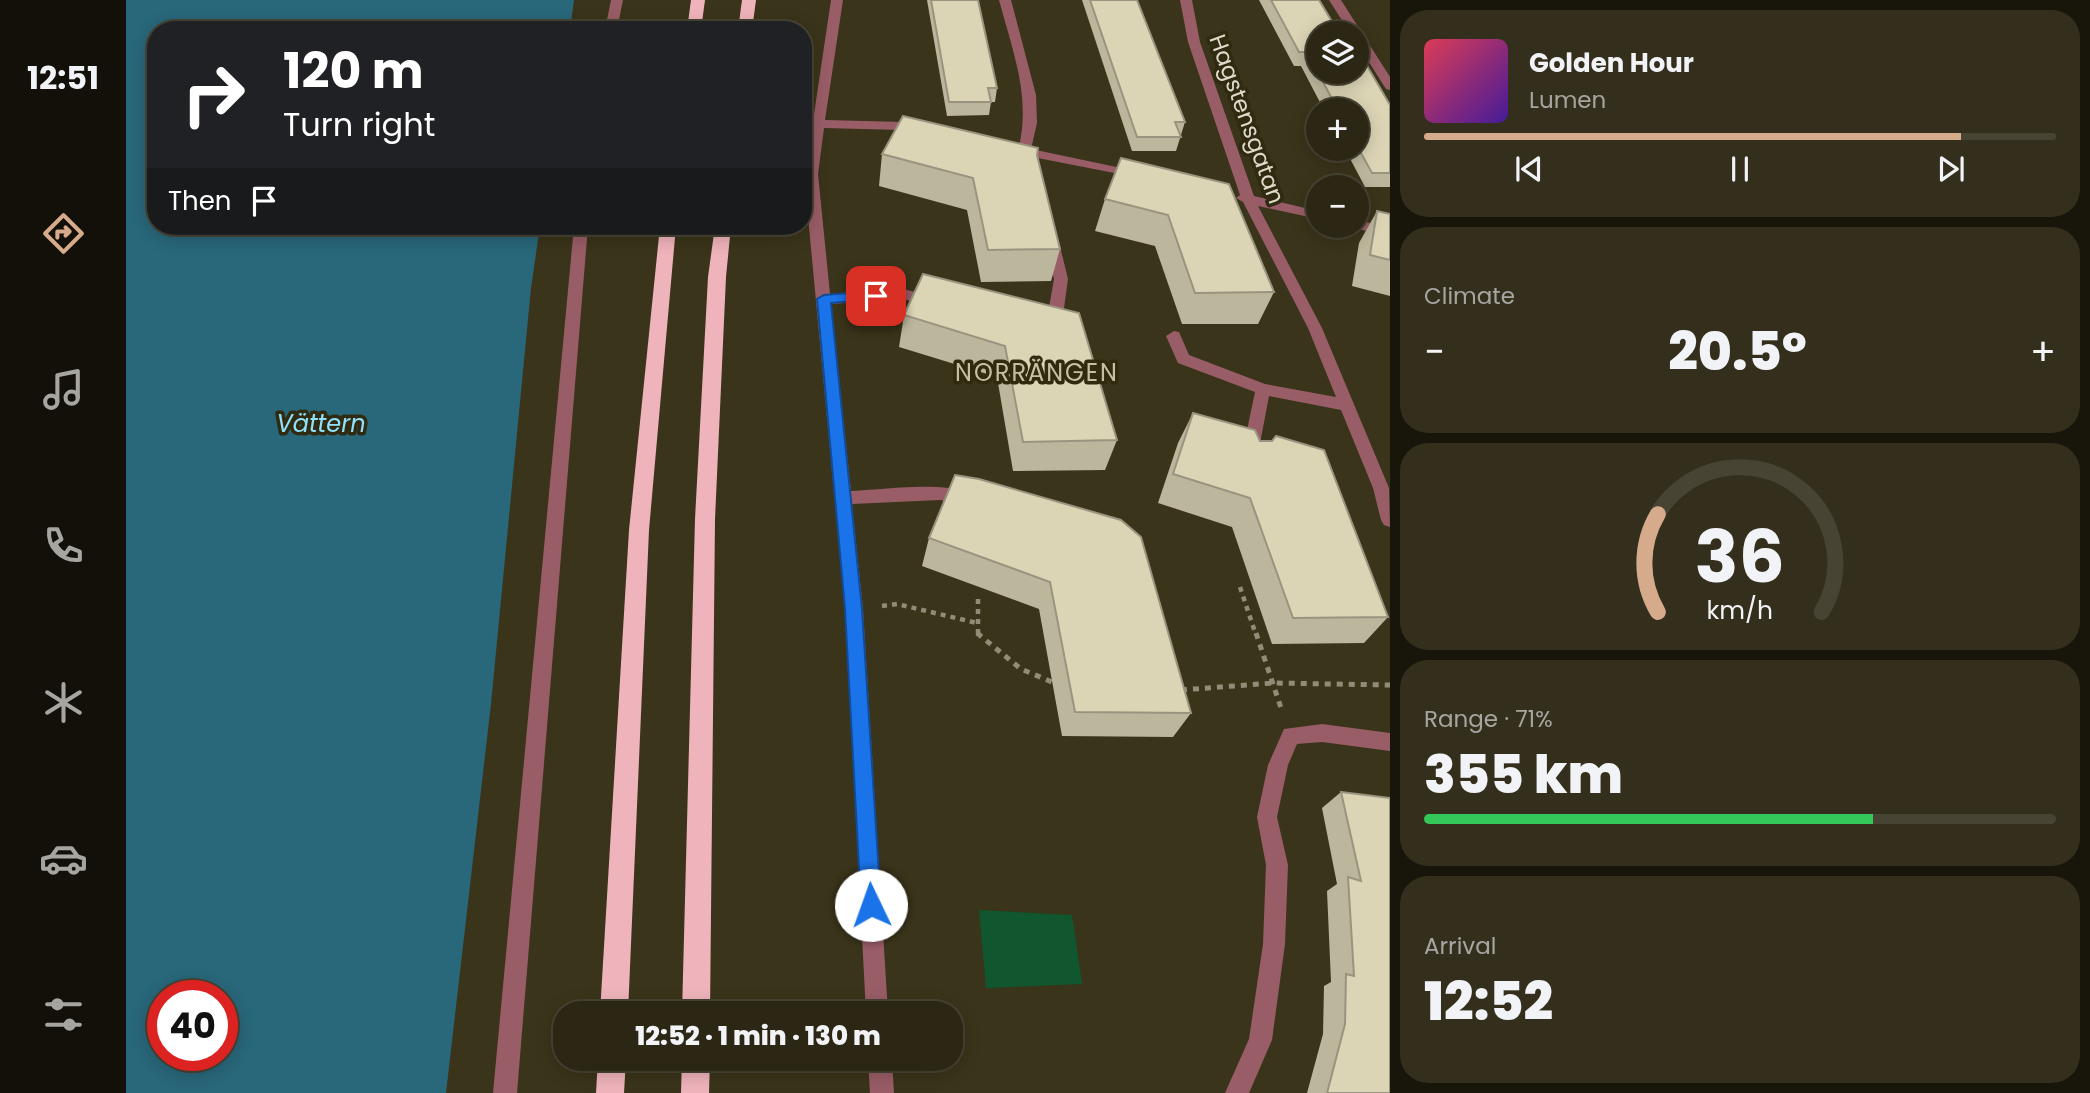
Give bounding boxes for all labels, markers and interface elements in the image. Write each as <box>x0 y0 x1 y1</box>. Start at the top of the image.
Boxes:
map controls <box>1306 21 1369 238</box>
button: layers <box>1306 21 1369 84</box>
street label: Hagstensgatan <box>1202 30 1292 208</box>
text: 120 m <box>283 37 424 105</box>
text: Golden Hour <box>1529 45 1694 81</box>
icon: right <box>168 49 259 140</box>
text: 12:51 <box>27 55 99 100</box>
text: Lumen <box>1529 84 1606 116</box>
button: + <box>1306 98 1369 161</box>
text: Turn right <box>283 102 435 147</box>
icon: previous <box>1510 150 1548 188</box>
icon: pause <box>1721 150 1759 188</box>
icon: next <box>1932 150 1970 188</box>
button: − <box>1306 175 1369 238</box>
icon: arrive <box>245 182 283 220</box>
text: Then <box>168 183 231 219</box>
icon: directions <box>39 209 88 258</box>
pin <box>846 266 906 326</box>
icon: arrive <box>857 277 895 315</box>
text: Climate <box>1424 280 1515 312</box>
text: 20.5° <box>1668 315 1807 388</box>
text: − <box>1424 325 1445 378</box>
text: + <box>2030 325 2056 378</box>
district label: NORRÄNGEN <box>955 356 1119 389</box>
icon: music <box>39 365 88 414</box>
water label: Vättern <box>276 407 366 440</box>
text: 36 <box>1695 507 1785 608</box>
icon: phone <box>39 521 88 570</box>
text: km/h <box>1707 593 1773 628</box>
icon: climate <box>39 678 88 727</box>
text: Range · 71% <box>1424 703 1553 735</box>
text: 355 km <box>1424 738 1623 811</box>
icon: car <box>39 834 88 883</box>
position arrow <box>834 868 908 942</box>
text: Arrival <box>1424 930 1496 962</box>
text: 12:52 <box>1424 965 1553 1038</box>
speed limit sign: 40 <box>147 980 238 1071</box>
icon: filters <box>39 990 88 1039</box>
text: 12:52 · 1 min · 130 m <box>635 1018 881 1054</box>

